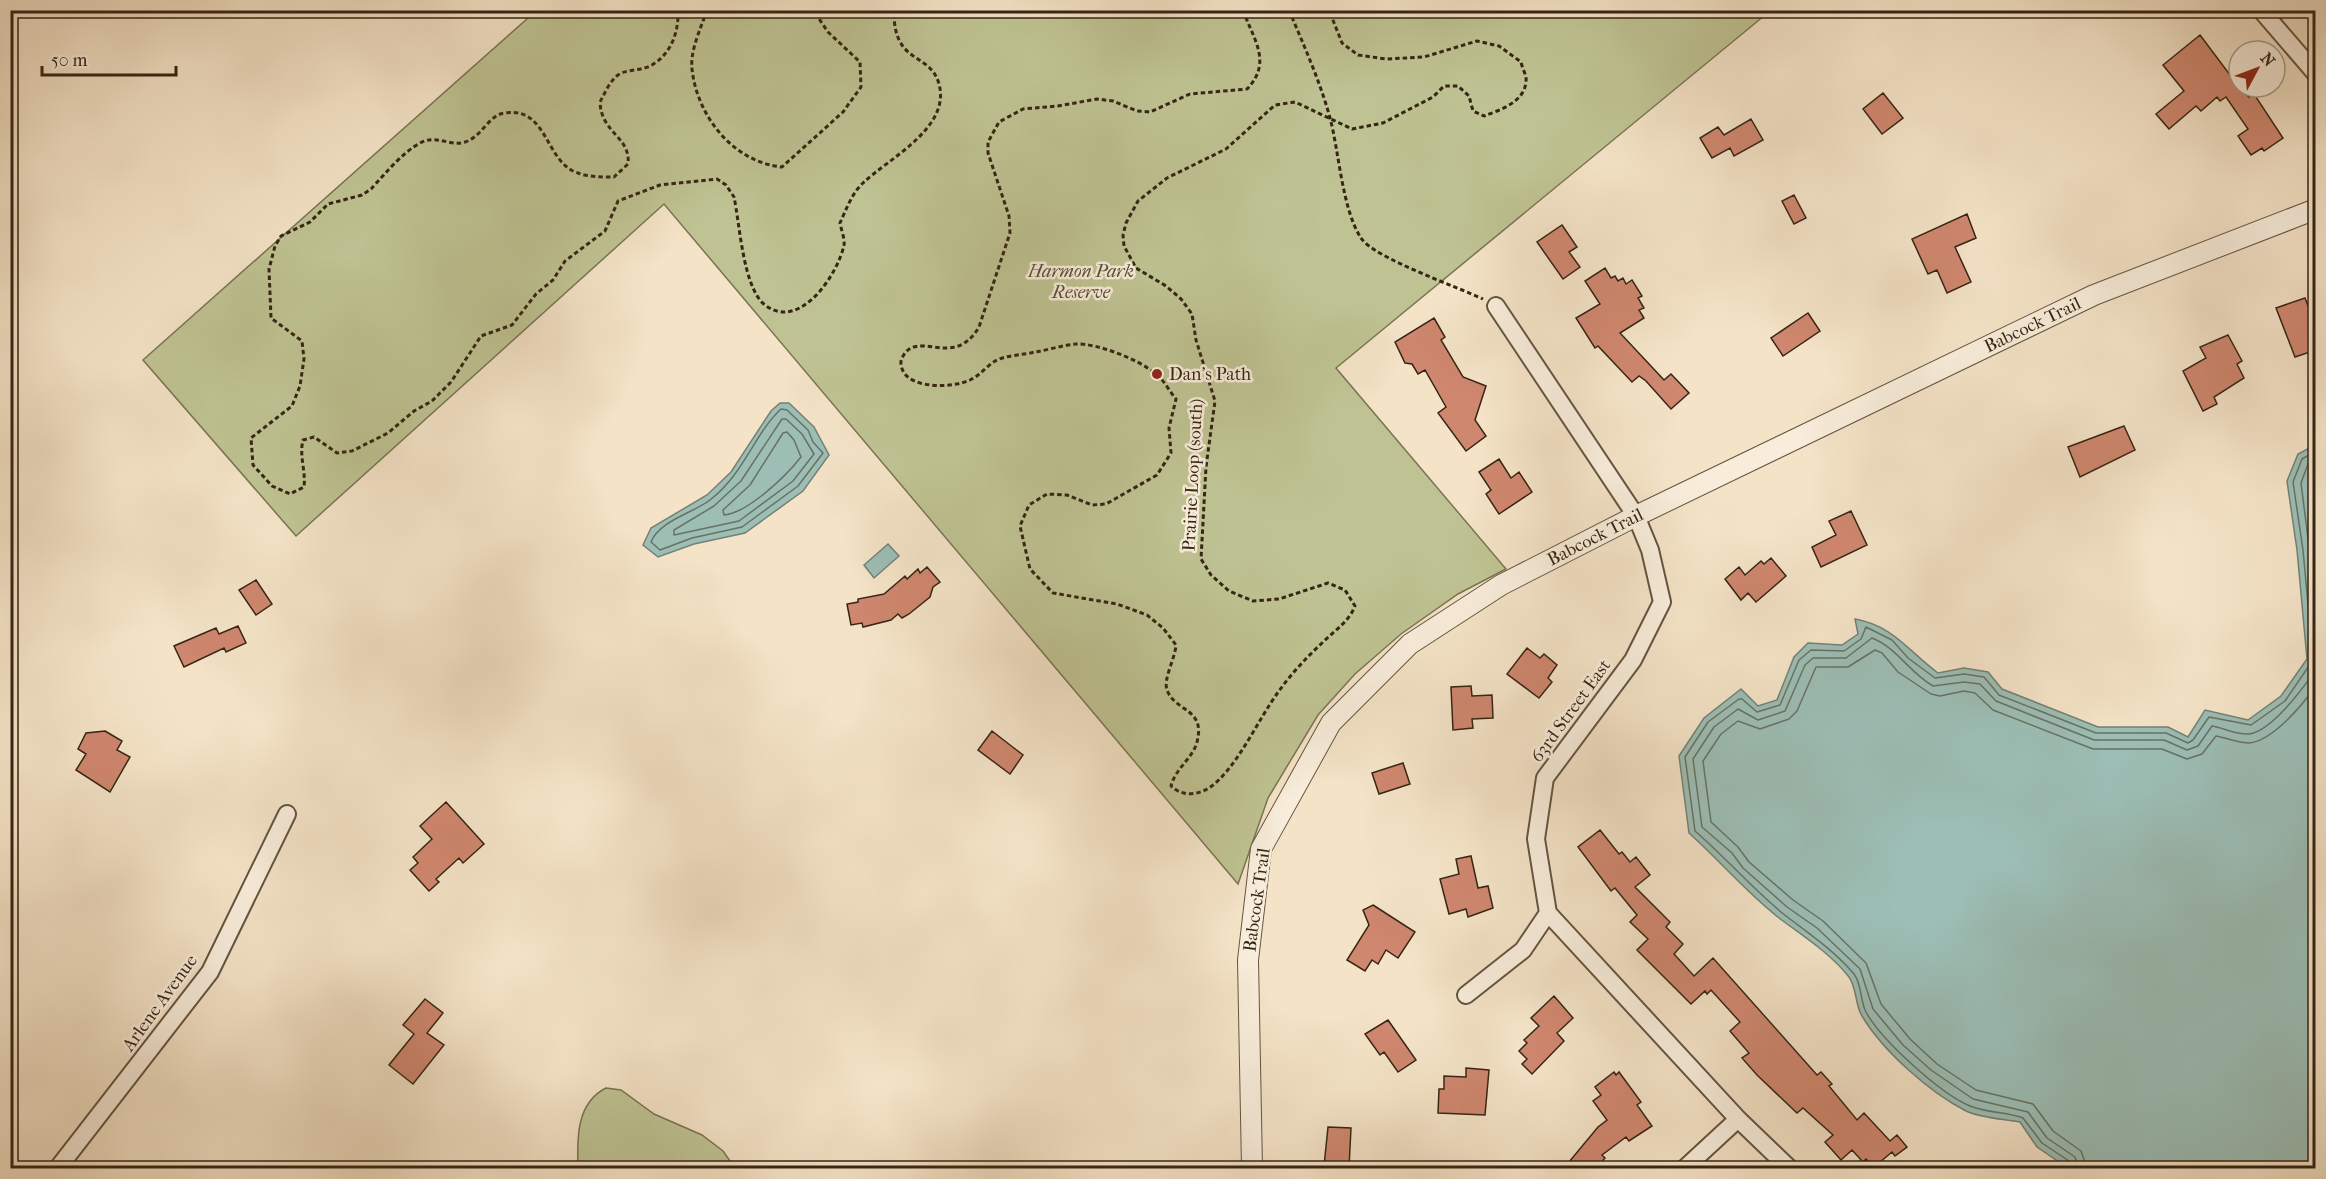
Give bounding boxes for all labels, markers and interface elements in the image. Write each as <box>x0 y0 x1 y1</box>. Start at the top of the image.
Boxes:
scale bar <box>42 39 176 77</box>
north arrow <box>2227 39 2287 99</box>
text: N <box>2257 49 2280 71</box>
text: 50 m <box>51 50 88 71</box>
park label: Harmon Park Reserve <box>1027 261 1134 303</box>
street label: Babcock Trail <box>1981 292 2084 357</box>
place label: Dan's Path <box>1169 364 1251 385</box>
marker: Dan's Path <box>1150 367 1164 381</box>
street label: Prairie Loop (south) <box>1179 398 1207 552</box>
street label: Babcock Trail <box>1544 504 1647 570</box>
street label: 63rd Street East <box>1527 655 1616 767</box>
street label: Babcock Trail <box>1239 847 1275 953</box>
street label: Arlene Avenue <box>117 951 202 1056</box>

